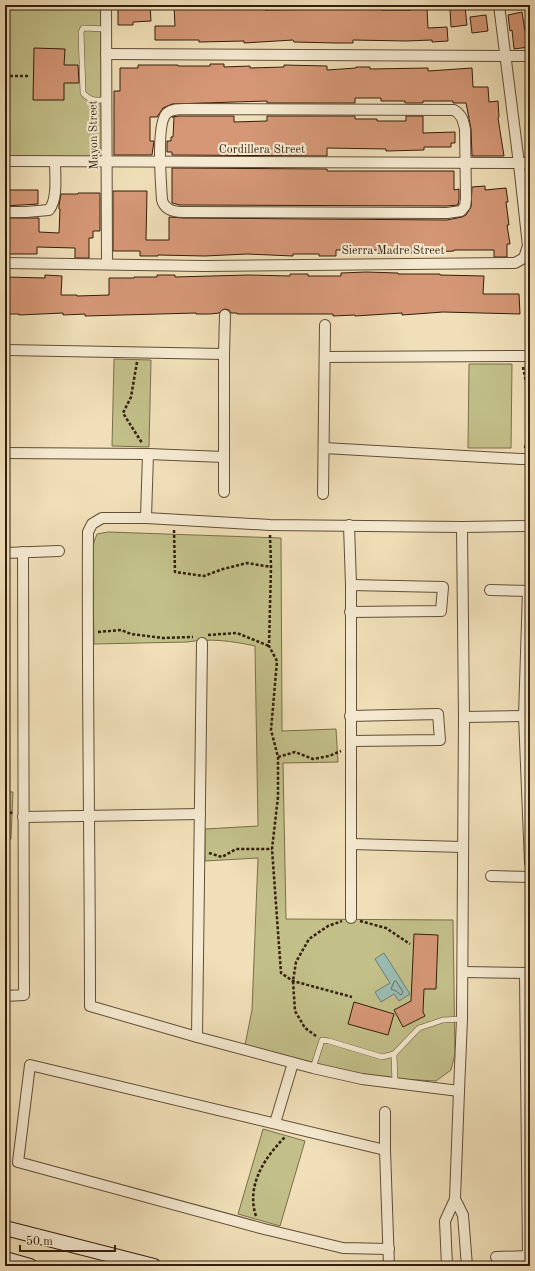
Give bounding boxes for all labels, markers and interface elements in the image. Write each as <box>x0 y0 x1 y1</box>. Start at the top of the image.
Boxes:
street label: Mayon Street <box>87 100 101 170</box>
street label: Cordillera Street <box>219 144 305 156</box>
street label: Sierra Madre Street <box>341 245 445 257</box>
scale bar <box>20 1227 115 1253</box>
text: 50 m <box>26 1235 53 1248</box>

